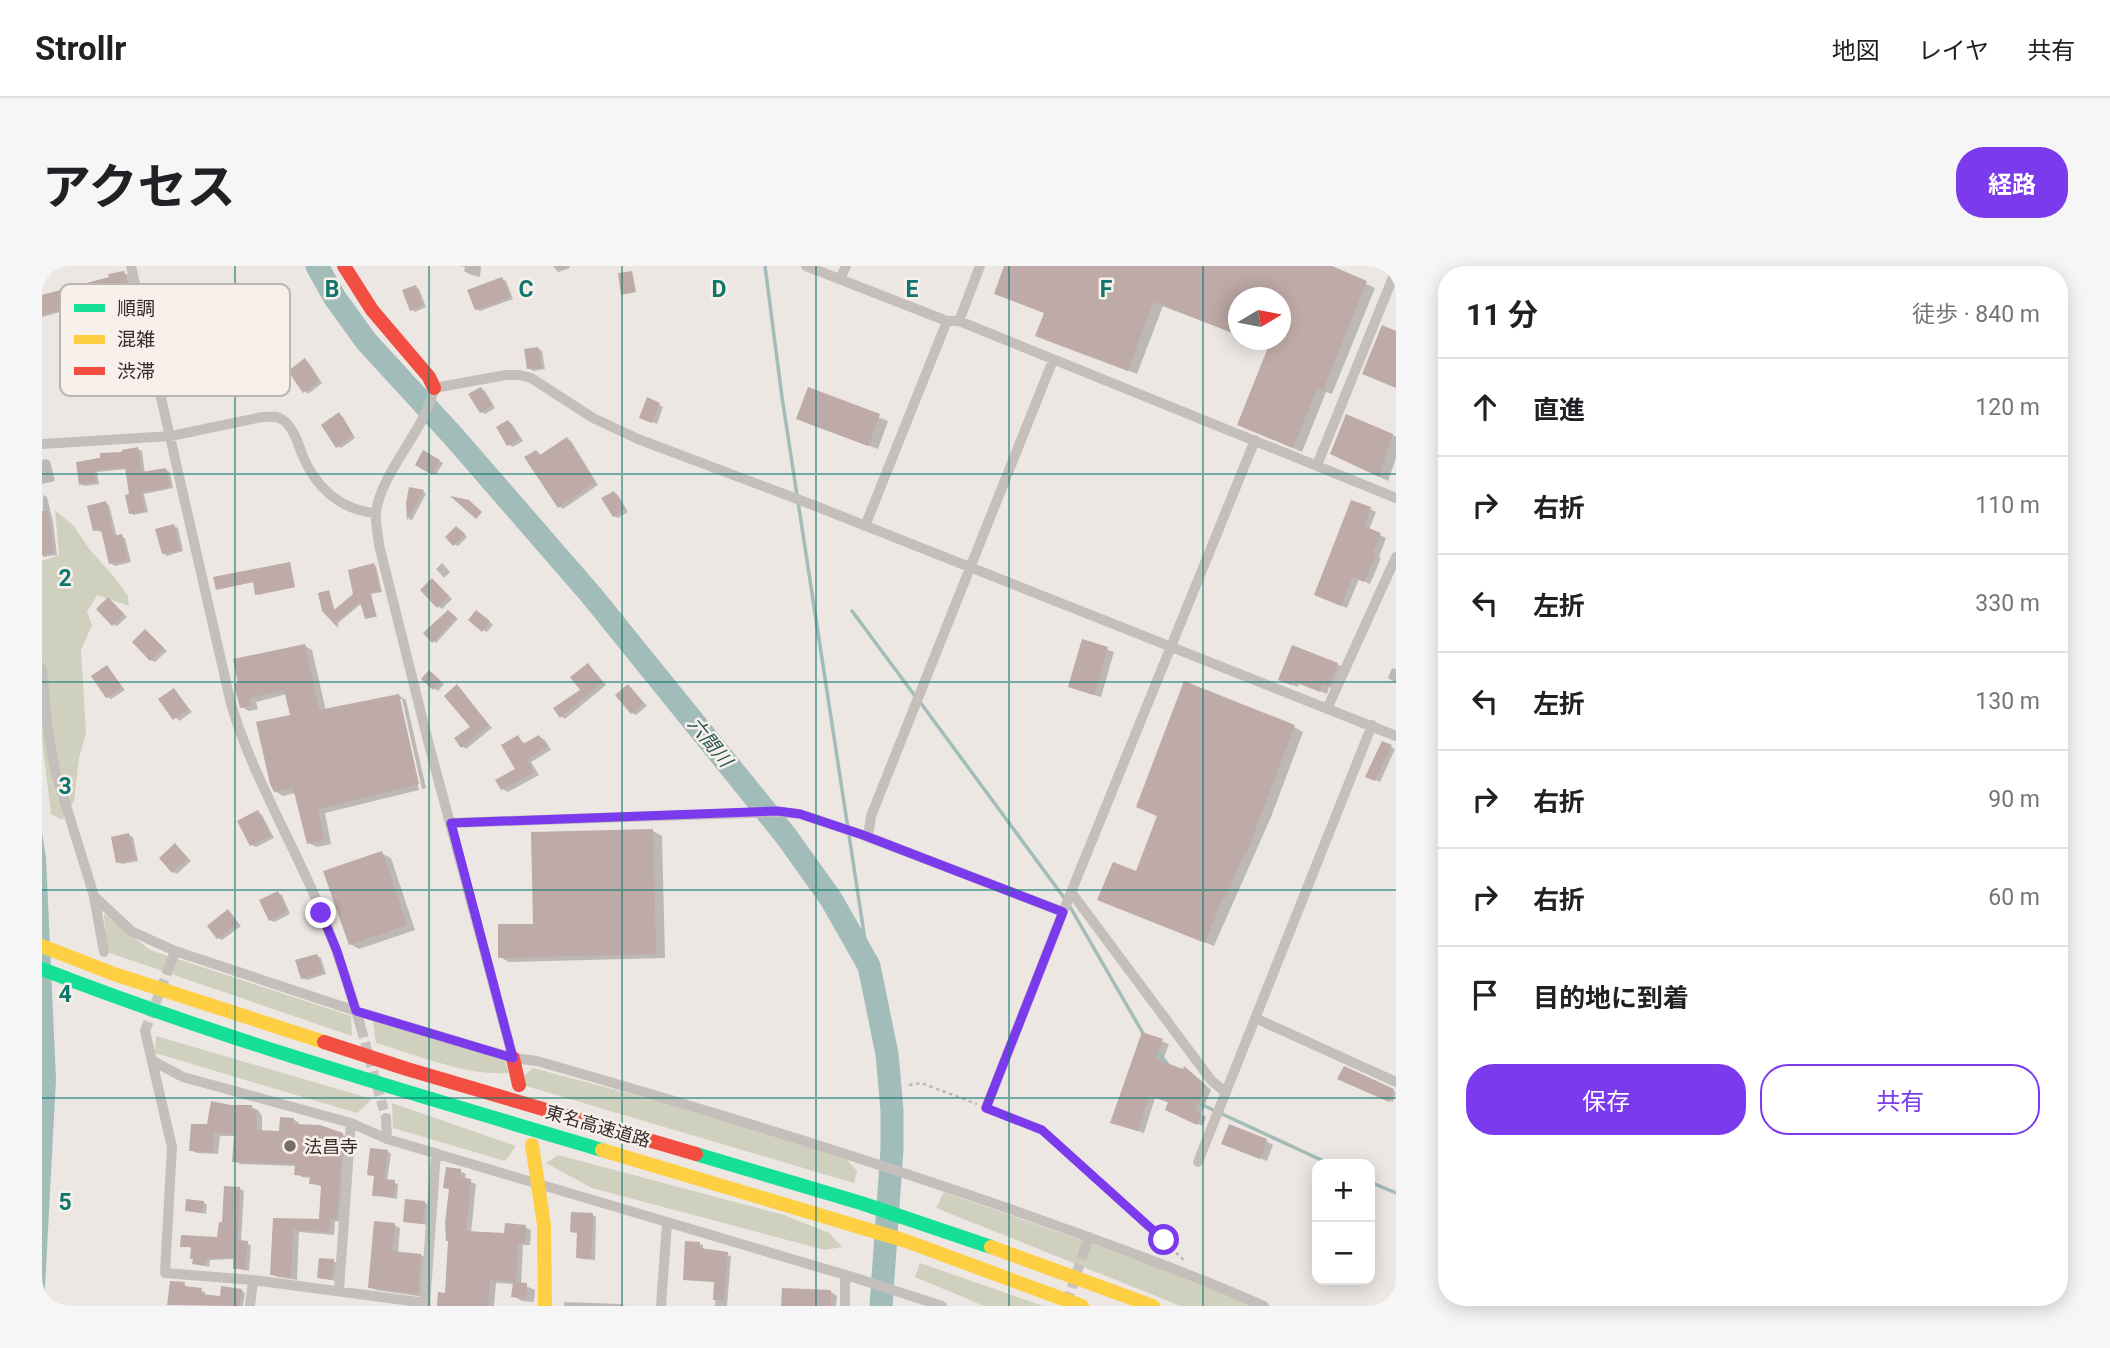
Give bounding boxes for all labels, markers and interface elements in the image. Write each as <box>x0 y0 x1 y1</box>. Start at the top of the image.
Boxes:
text: Strollr <box>35 29 126 68</box>
text: 地図 <box>1832 37 1880 65</box>
text: レイヤ <box>1918 37 1989 65</box>
text: 共有 <box>2027 37 2075 65</box>
button: 経路 <box>1956 147 2068 218</box>
text: アクセス <box>42 159 236 216</box>
text: B <box>325 276 339 303</box>
text: C <box>518 276 534 303</box>
text: D <box>712 276 726 303</box>
text: E <box>906 276 919 303</box>
text: F <box>1100 276 1113 303</box>
legend <box>60 284 290 396</box>
north arrow <box>1228 287 1291 350</box>
text: 順調 <box>117 297 155 320</box>
text: 11 分 <box>1466 297 1538 332</box>
text: 徒歩 · 840 m <box>1912 301 2040 328</box>
text: 混雑 <box>117 328 155 351</box>
text: 渋滞 <box>117 360 155 383</box>
icon: ahead <box>1466 388 1504 426</box>
text: 120 m <box>1975 394 2040 421</box>
text: 直進 <box>1533 395 1585 425</box>
icon: right <box>1466 486 1504 524</box>
text: 110 m <box>1975 492 2040 519</box>
text: 右折 <box>1533 493 1585 523</box>
text: 2 <box>58 565 72 592</box>
icon: left <box>1466 584 1504 622</box>
text: 330 m <box>1975 590 2040 617</box>
text: 左折 <box>1533 591 1585 621</box>
icon: left <box>1466 682 1504 720</box>
text: 130 m <box>1975 688 2040 715</box>
text: 左折 <box>1533 689 1585 719</box>
water label: 六間川 <box>683 713 738 773</box>
text: 3 <box>58 773 72 800</box>
icon: right <box>1466 780 1504 818</box>
text: 90 m <box>1988 786 2040 813</box>
text: 右折 <box>1533 787 1585 817</box>
icon: right <box>1466 878 1504 916</box>
text: 60 m <box>1988 884 2040 911</box>
text: 右折 <box>1533 885 1585 915</box>
route end <box>305 897 336 928</box>
icon: arrive <box>1466 976 1504 1014</box>
text: 4 <box>58 981 72 1008</box>
text: 目的地に到着 <box>1533 983 1689 1013</box>
button: 保存 <box>1466 1064 1746 1135</box>
button: 共有 <box>1760 1064 2040 1135</box>
street label: 東名高速道路 <box>543 1101 653 1151</box>
place label: 法昌寺 <box>304 1136 358 1157</box>
marker: 法昌寺 <box>282 1138 298 1154</box>
map controls <box>1312 1159 1375 1285</box>
button: + <box>1312 1159 1375 1222</box>
text: 5 <box>58 1189 72 1216</box>
button: − <box>1312 1222 1375 1285</box>
route start <box>1148 1224 1179 1255</box>

